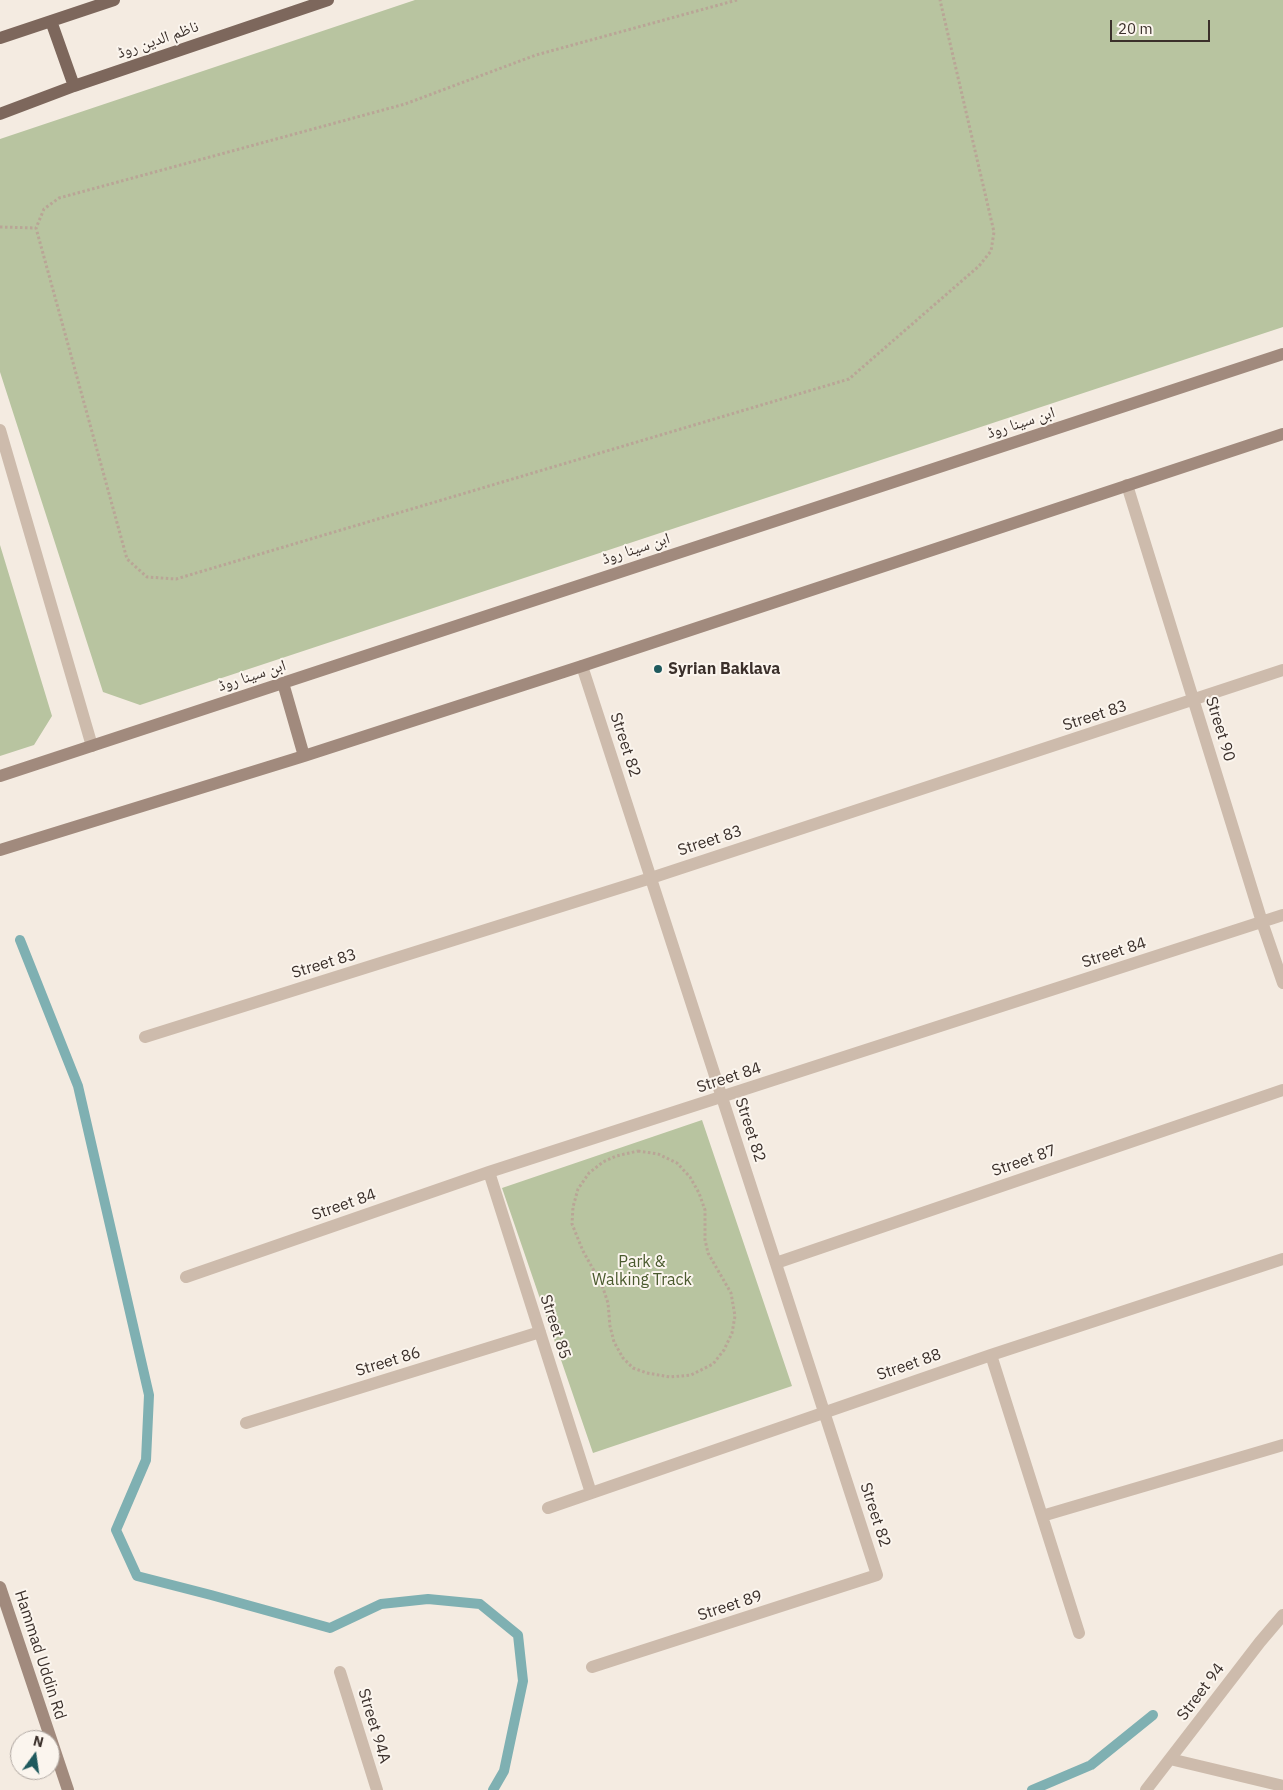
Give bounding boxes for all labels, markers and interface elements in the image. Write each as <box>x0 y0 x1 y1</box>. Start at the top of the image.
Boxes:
scale bar <box>1113 10 1213 42</box>
street label: ناظم الدین روڈ <box>115 17 201 63</box>
text: 20 m <box>1118 19 1153 38</box>
street label: ابن سینا روڈ <box>985 403 1057 443</box>
street label: ابن سینا روڈ <box>600 529 672 569</box>
street label: ابن سینا روڈ <box>216 656 288 696</box>
place label: Syrian Baklava <box>668 659 780 679</box>
marker: Syrian Baklava <box>652 663 664 675</box>
street label: Street 90 <box>1201 694 1239 764</box>
street label: Street 83 <box>1060 697 1130 735</box>
street label: Street 82 <box>606 710 644 780</box>
street label: Street 83 <box>675 822 745 860</box>
street label: Street 84 <box>1079 934 1149 972</box>
street label: Street 83 <box>289 945 359 983</box>
street label: Street 84 <box>694 1059 764 1097</box>
street label: Street 82 <box>731 1095 769 1165</box>
street label: Street 87 <box>989 1141 1059 1181</box>
street label: Street 84 <box>309 1185 379 1225</box>
park label: Park & Walking Track <box>592 1252 692 1290</box>
street label: Street 85 <box>536 1292 574 1362</box>
street label: Street 86 <box>353 1343 423 1381</box>
street label: Street 88 <box>874 1345 944 1385</box>
street label: Street 82 <box>856 1480 894 1550</box>
street label: Street 89 <box>695 1587 765 1625</box>
street label: Hammad Uddin Rd <box>10 1588 70 1722</box>
street label: Street 94 <box>1173 1660 1229 1724</box>
street label: Street 94A <box>354 1686 394 1766</box>
north arrow <box>10 1730 60 1780</box>
text: N <box>31 1731 45 1751</box>

